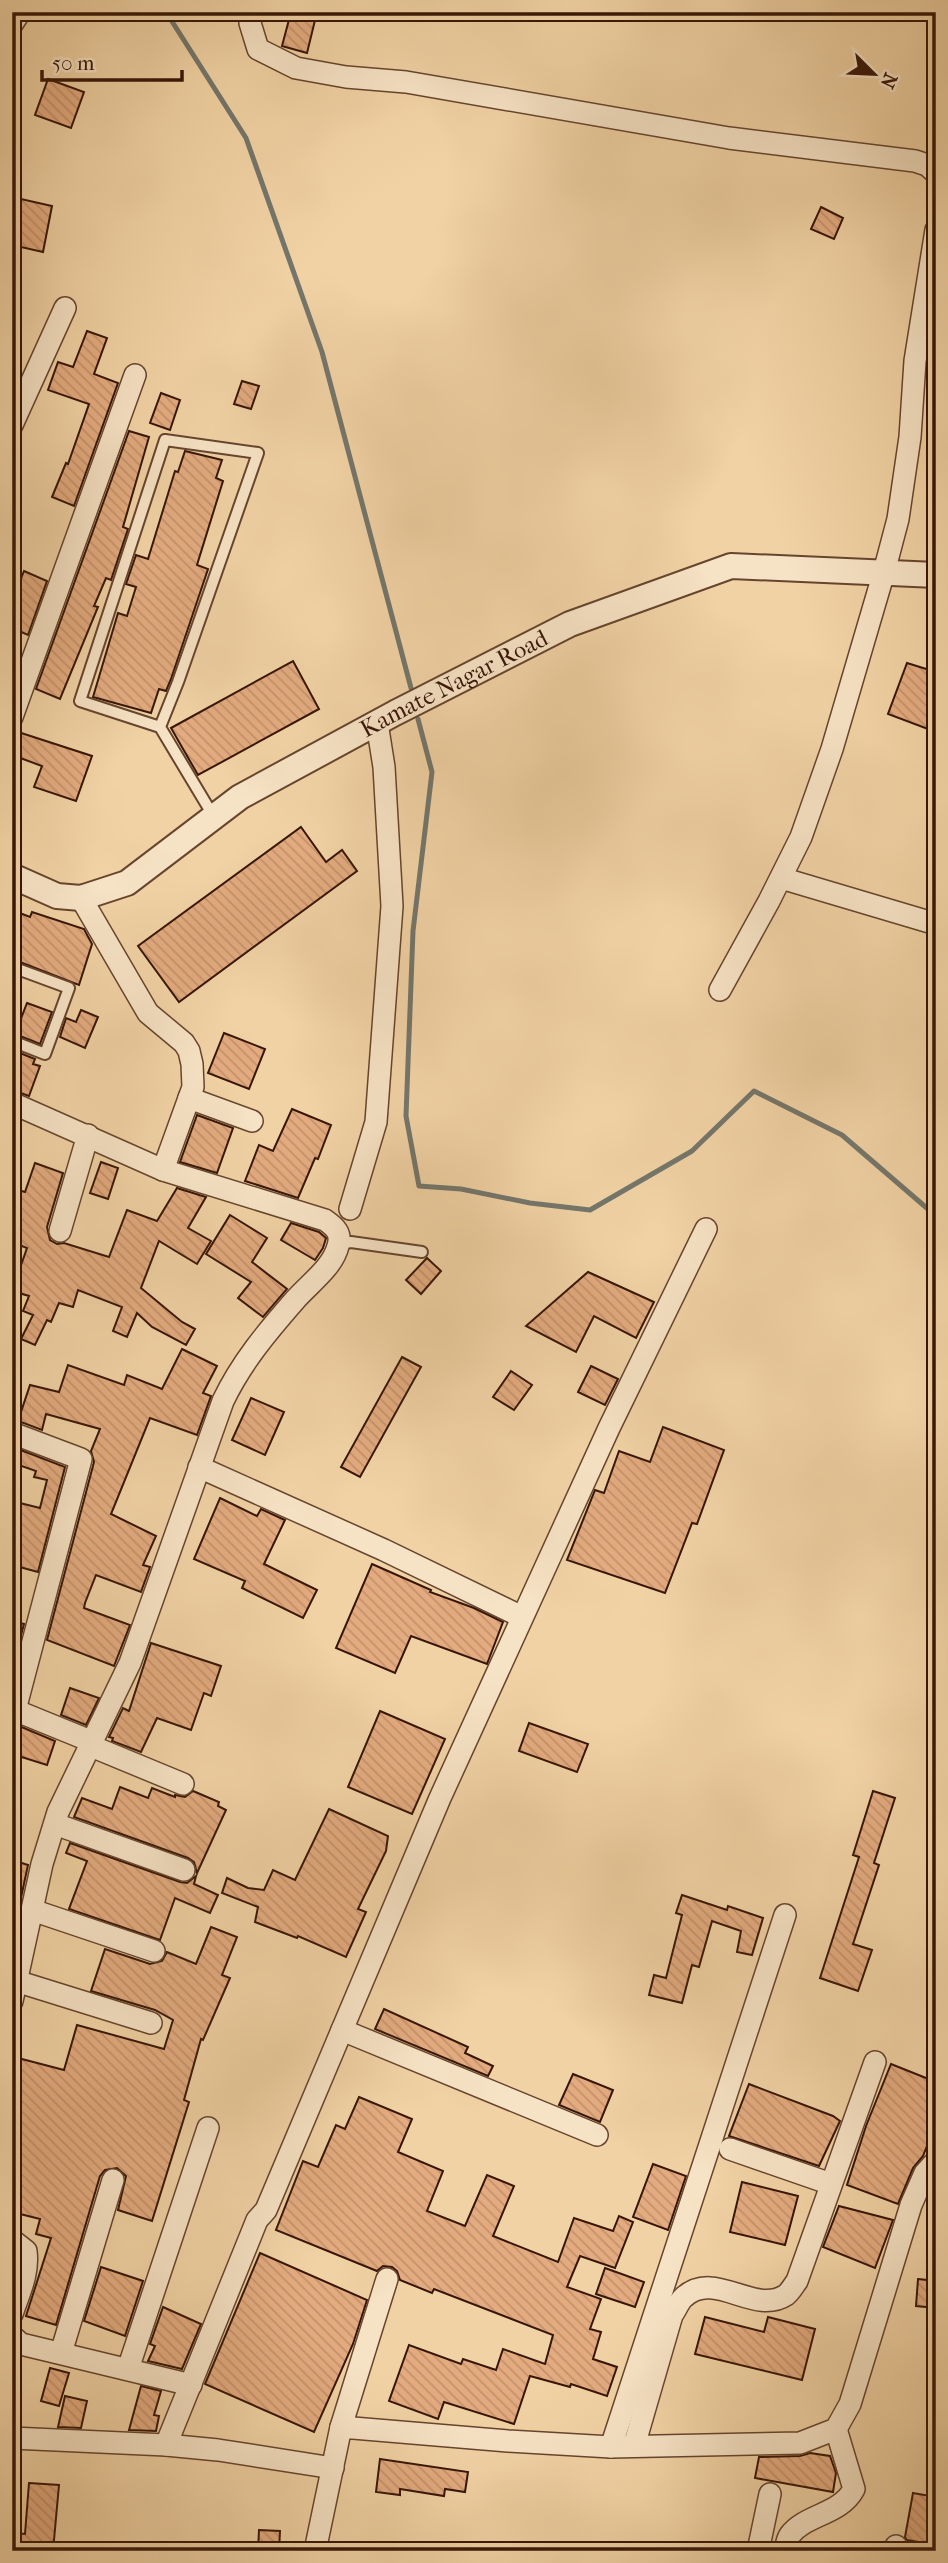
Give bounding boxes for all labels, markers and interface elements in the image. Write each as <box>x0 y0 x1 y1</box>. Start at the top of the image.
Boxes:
scale bar <box>42 38 182 82</box>
north arrow <box>839 38 909 108</box>
text: 50 m <box>52 51 95 75</box>
text: N <box>875 69 902 92</box>
street label: Kamate Nagar Road <box>355 623 553 743</box>

